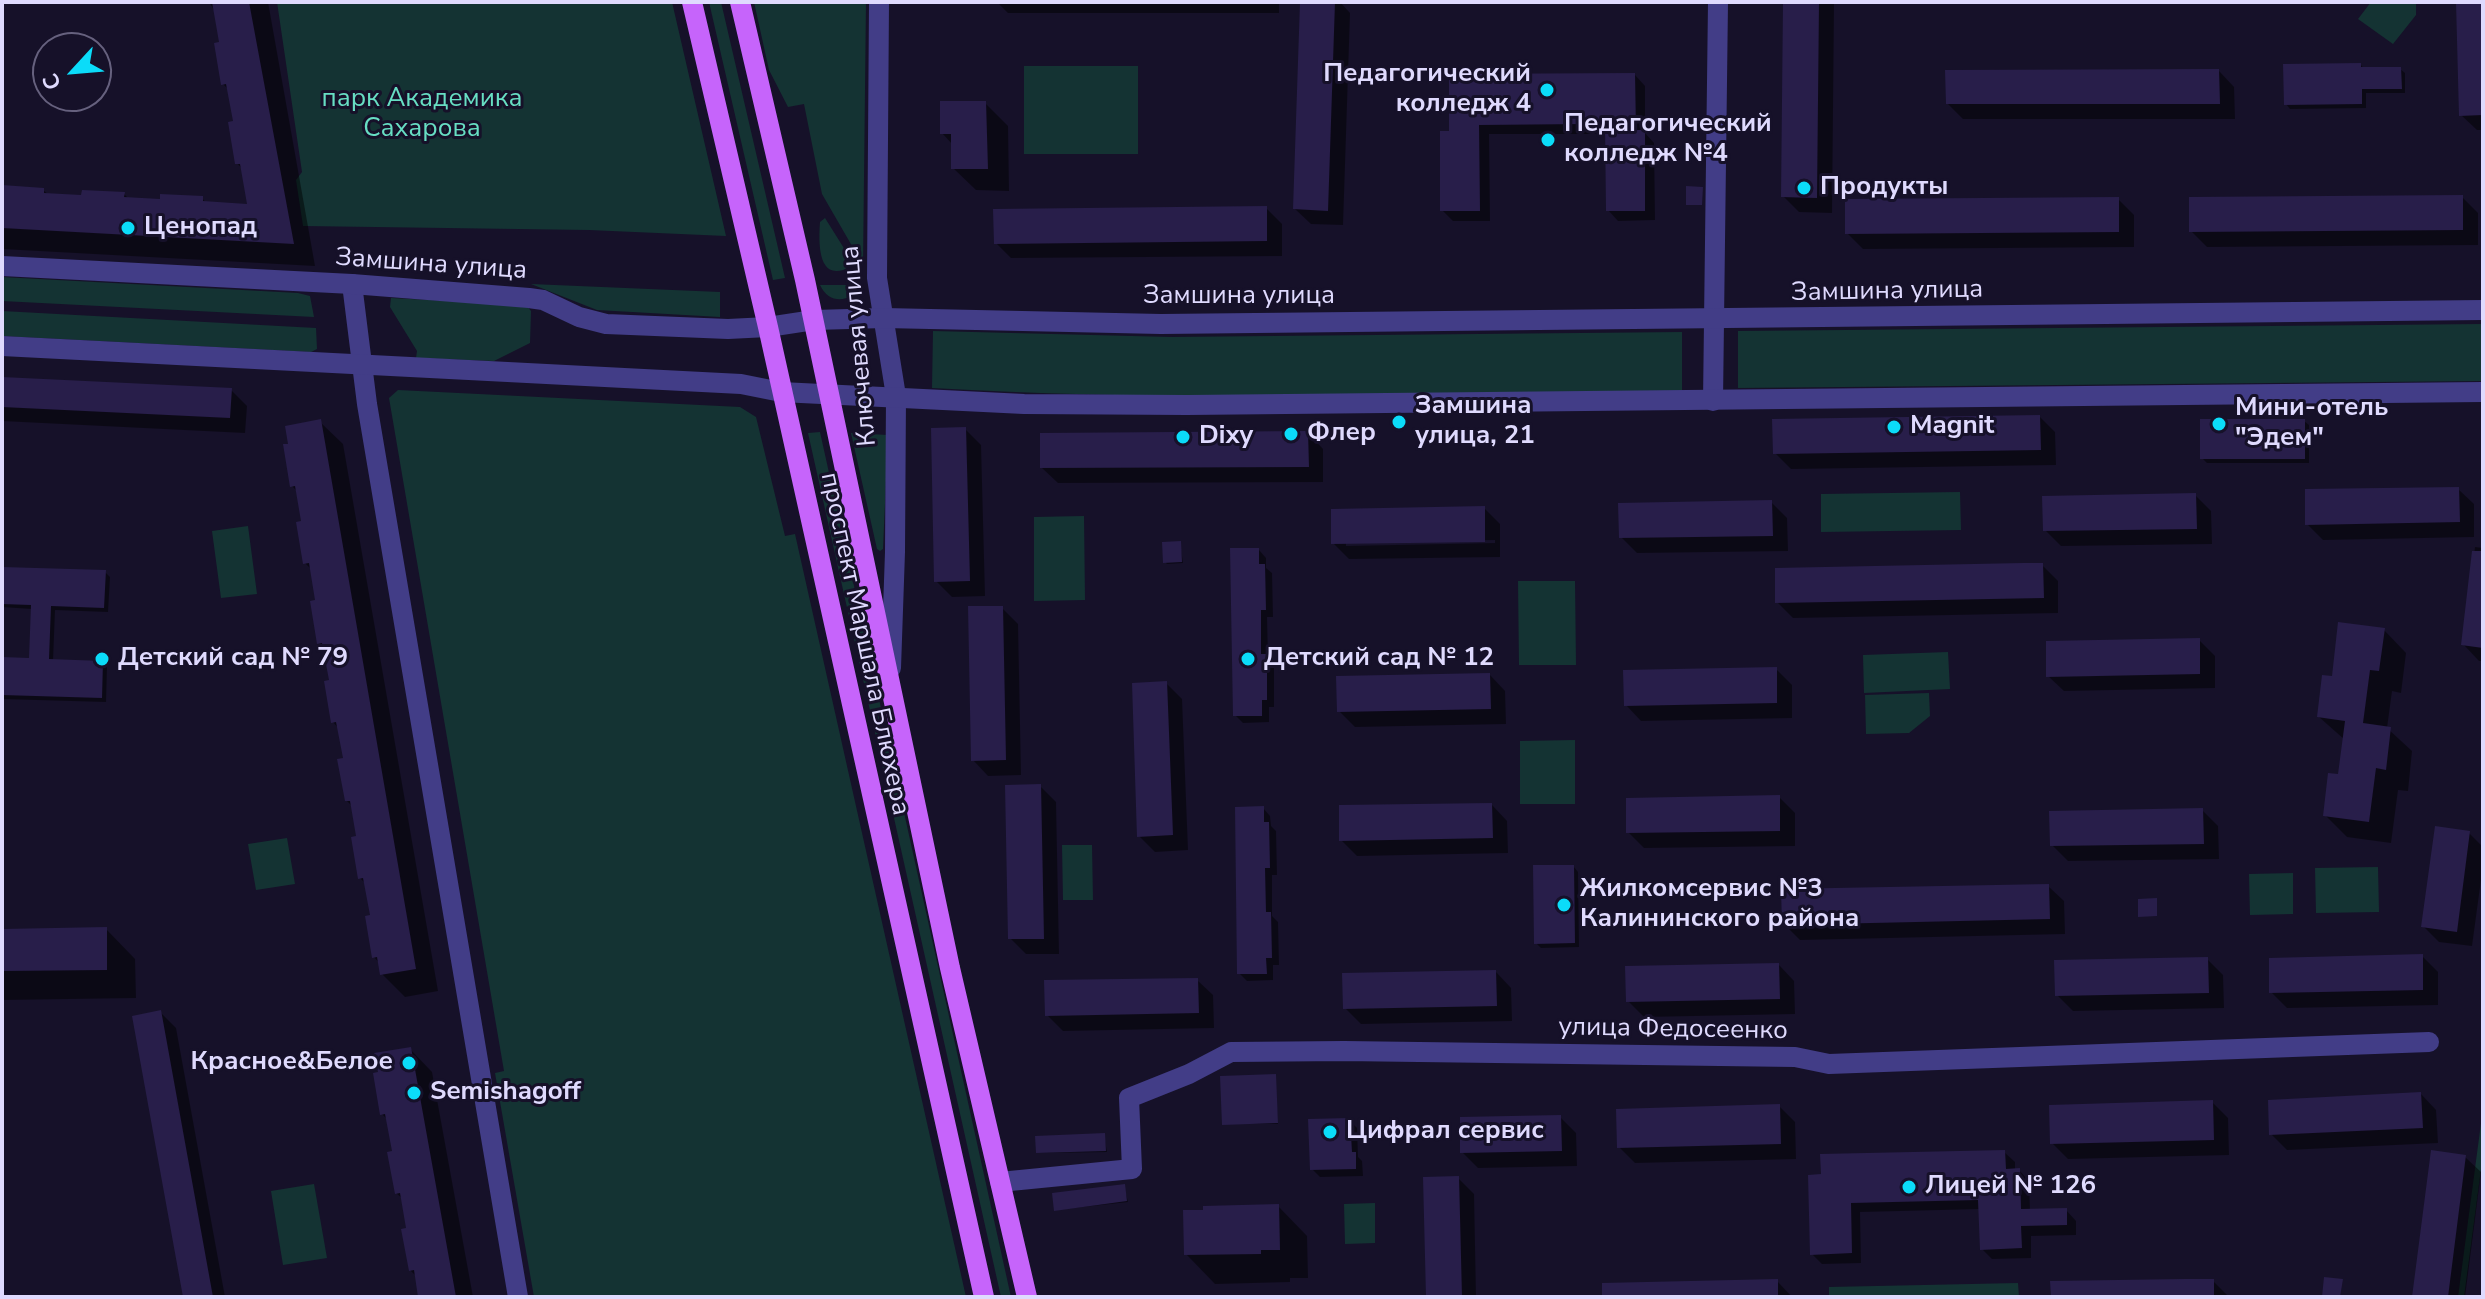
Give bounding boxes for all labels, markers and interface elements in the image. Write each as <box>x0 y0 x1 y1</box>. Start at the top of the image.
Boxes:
north arrow <box>32 32 112 112</box>
place label: Педагогический колледж 4 <box>1323 59 1531 120</box>
text: С <box>35 68 69 95</box>
marker: Педагогический колледж 4 <box>1538 81 1556 99</box>
park label: парк Академика Сахарова <box>321 84 523 146</box>
place label: Педагогический колледж №4 <box>1564 109 1772 170</box>
marker: Педагогический колледж №4 <box>1539 131 1557 149</box>
place label: Продукты <box>1820 172 1948 204</box>
marker: Продукты <box>1795 179 1813 197</box>
place label: Ценопад <box>144 212 257 244</box>
marker: Ценопад <box>119 219 137 237</box>
street label: Замшина улица <box>334 243 528 287</box>
street label: Ключевая улица <box>836 244 884 448</box>
street label: Замшина улица <box>1791 275 1983 309</box>
street label: Замшина улица <box>1143 281 1335 313</box>
place label: Замшина улица, 21 <box>1415 391 1535 452</box>
place label: Мини-отель "Эдем" <box>2235 393 2388 454</box>
place label: Magnit <box>1910 411 1994 443</box>
marker: Замшина улица, 21 <box>1390 413 1408 431</box>
marker: Мини-отель "Эдем" <box>2210 415 2228 433</box>
place label: Флер <box>1307 418 1376 450</box>
marker: Magnit <box>1885 418 1903 436</box>
place label: Dixy <box>1199 421 1253 453</box>
marker: Флер <box>1282 425 1300 443</box>
marker: Dixy <box>1174 428 1192 446</box>
street label: проспект Маршала Блюхера <box>812 470 916 818</box>
place label: Детский сад № 79 <box>118 643 348 675</box>
place label: Детский сад № 12 <box>1264 643 1494 675</box>
marker: Детский сад № 79 <box>93 650 111 668</box>
marker: Детский сад № 12 <box>1239 650 1257 668</box>
place label: Жилкомсервис №3 Калининского района <box>1580 874 1859 936</box>
marker: Жилкомсервис №3 Калининского района <box>1555 896 1573 914</box>
street label: улица Федосеенко <box>1558 1012 1788 1048</box>
place label: Красное&Белое <box>191 1047 393 1079</box>
marker: Красное&Белое <box>400 1054 418 1072</box>
place label: Semishagoff <box>430 1077 581 1109</box>
marker: Semishagoff <box>405 1084 423 1102</box>
place label: Цифрал сервис <box>1346 1116 1544 1148</box>
marker: Цифрал сервис <box>1321 1123 1339 1141</box>
place label: Лицей № 126 <box>1925 1171 2096 1203</box>
marker: Лицей № 126 <box>1900 1178 1918 1196</box>

